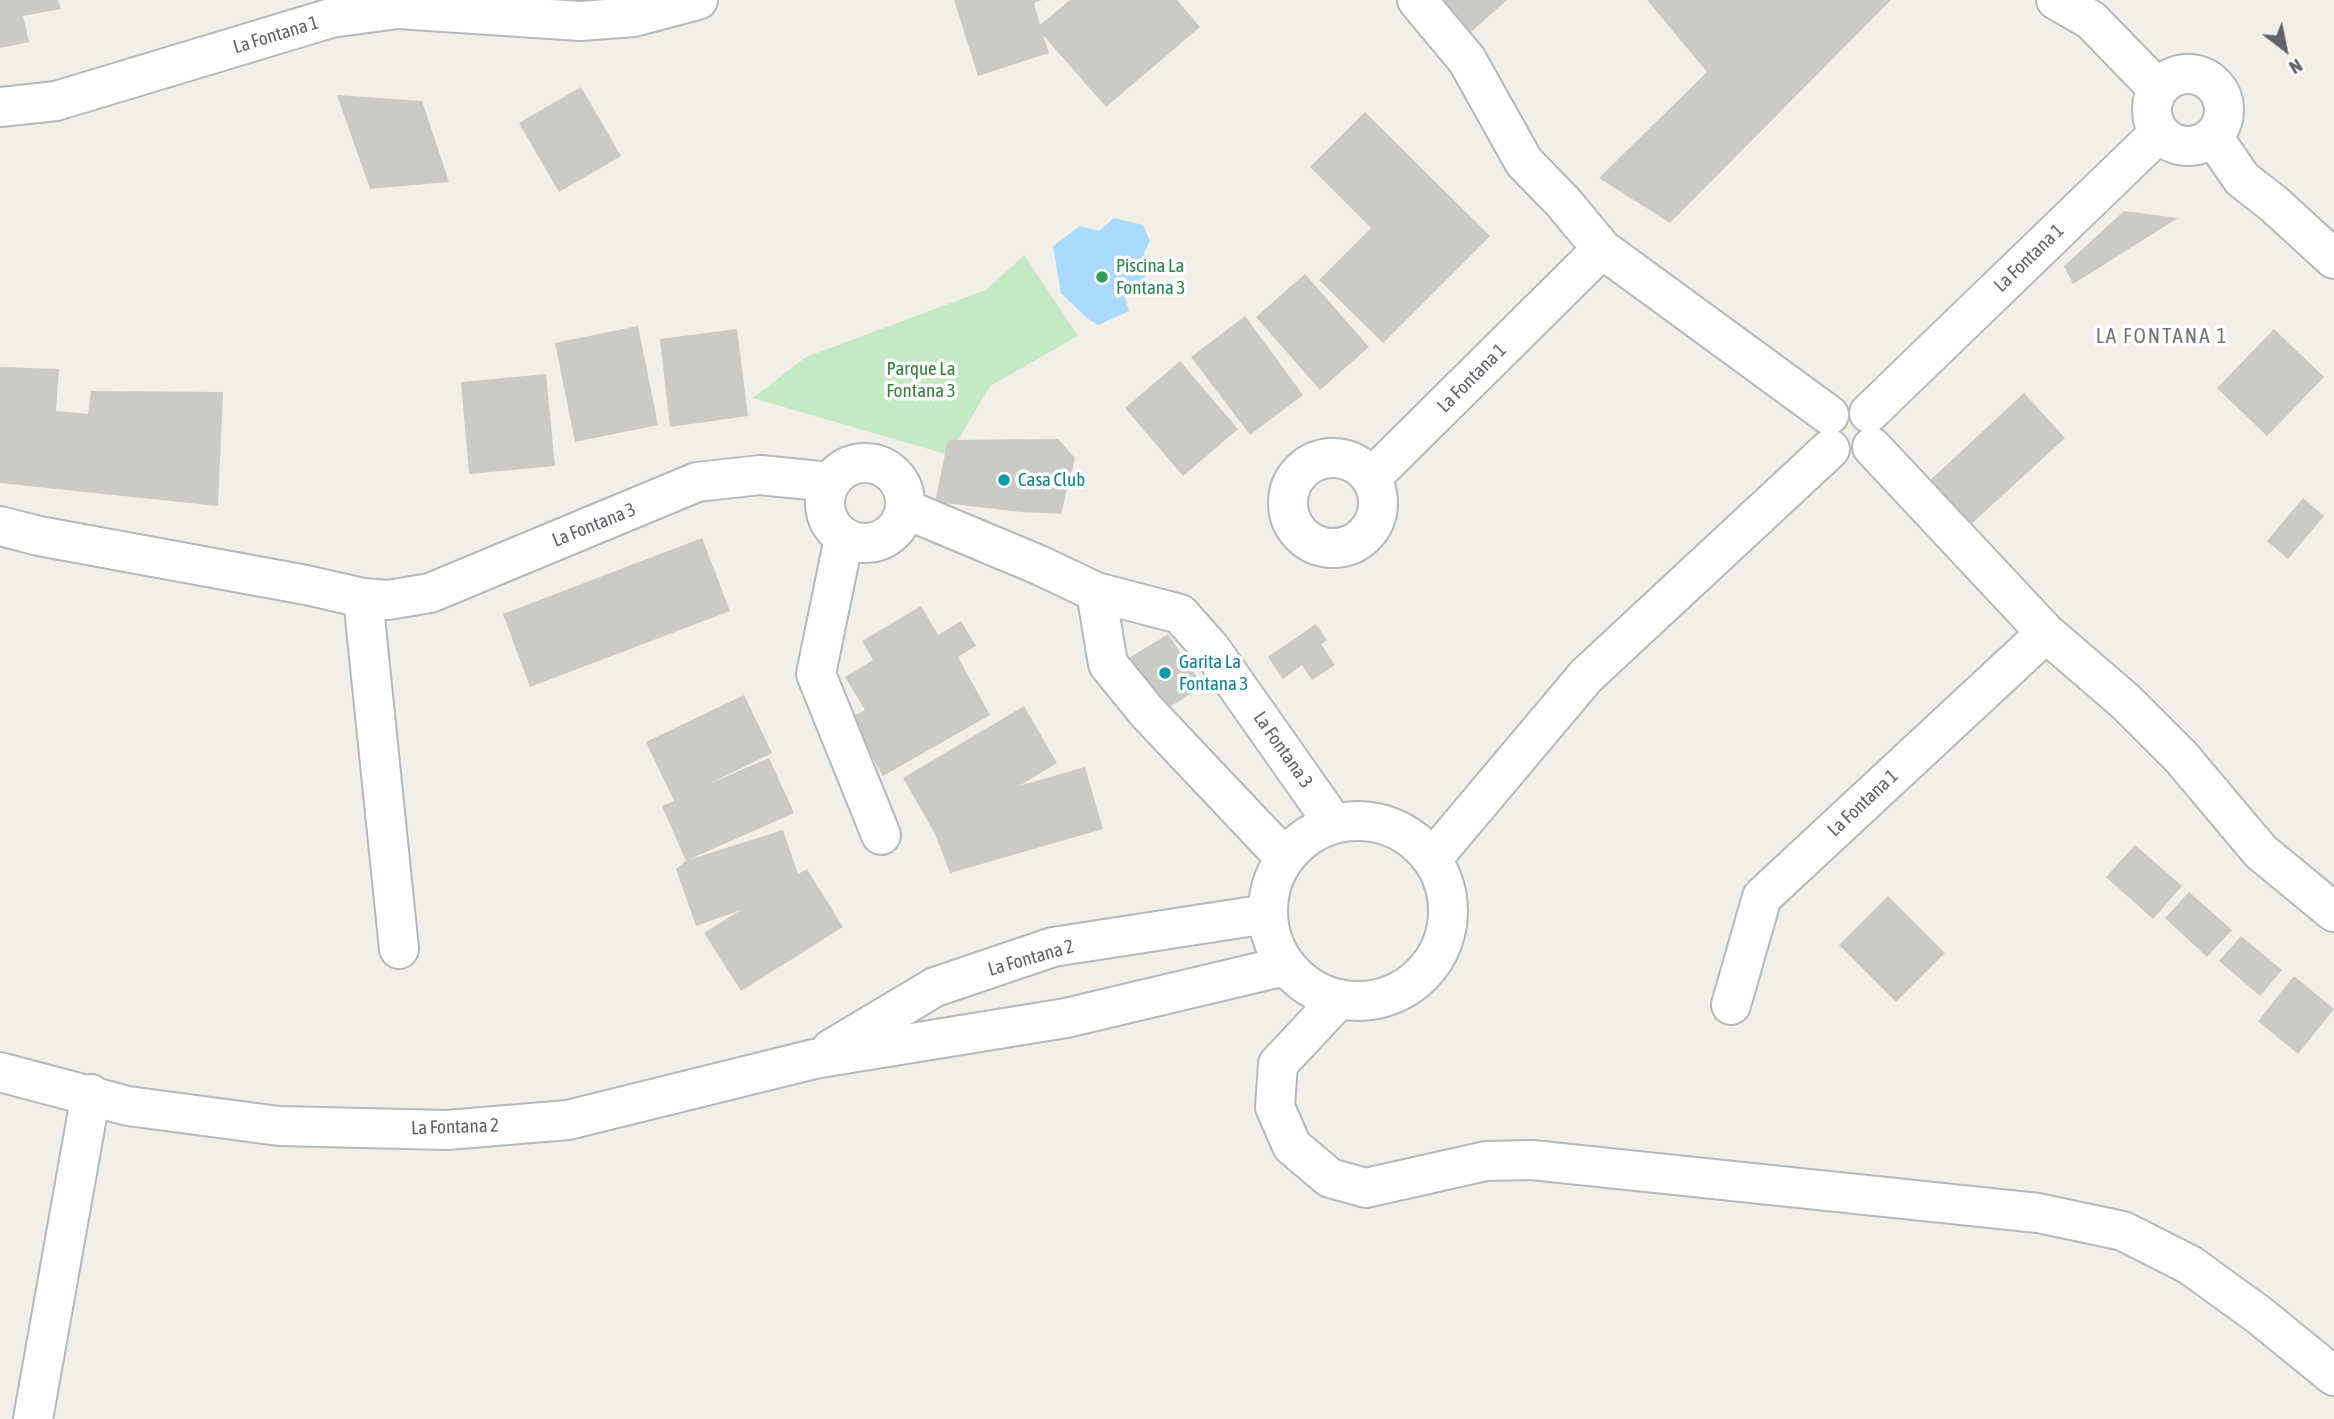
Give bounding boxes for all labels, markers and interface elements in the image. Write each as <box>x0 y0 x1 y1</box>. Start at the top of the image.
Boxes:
street label: La Fontana 1 <box>231 11 321 59</box>
north arrow <box>2250 14 2320 84</box>
text: N <box>2286 55 2307 79</box>
street label: La Fontana 1 <box>1989 219 2069 297</box>
place label: Piscina La Fontana 3 <box>1116 255 1185 299</box>
marker: Piscina La Fontana 3 <box>1094 269 1110 285</box>
district label: LA FONTANA 1 <box>2097 323 2227 349</box>
street label: La Fontana 1 <box>1433 339 1511 417</box>
park label: Parque La Fontana 3 <box>886 358 956 402</box>
place label: Casa Club <box>1018 469 1085 491</box>
marker: Casa Club <box>996 472 1012 488</box>
street label: La Fontana 3 <box>549 498 639 552</box>
place label: Garita La Fontana 3 <box>1179 651 1248 695</box>
marker: Garita La Fontana 3 <box>1157 665 1173 681</box>
street label: La Fontana 3 <box>1248 707 1318 793</box>
street label: La Fontana 1 <box>1823 765 1903 841</box>
street label: La Fontana 2 <box>986 935 1076 981</box>
street label: La Fontana 2 <box>411 1114 499 1140</box>

